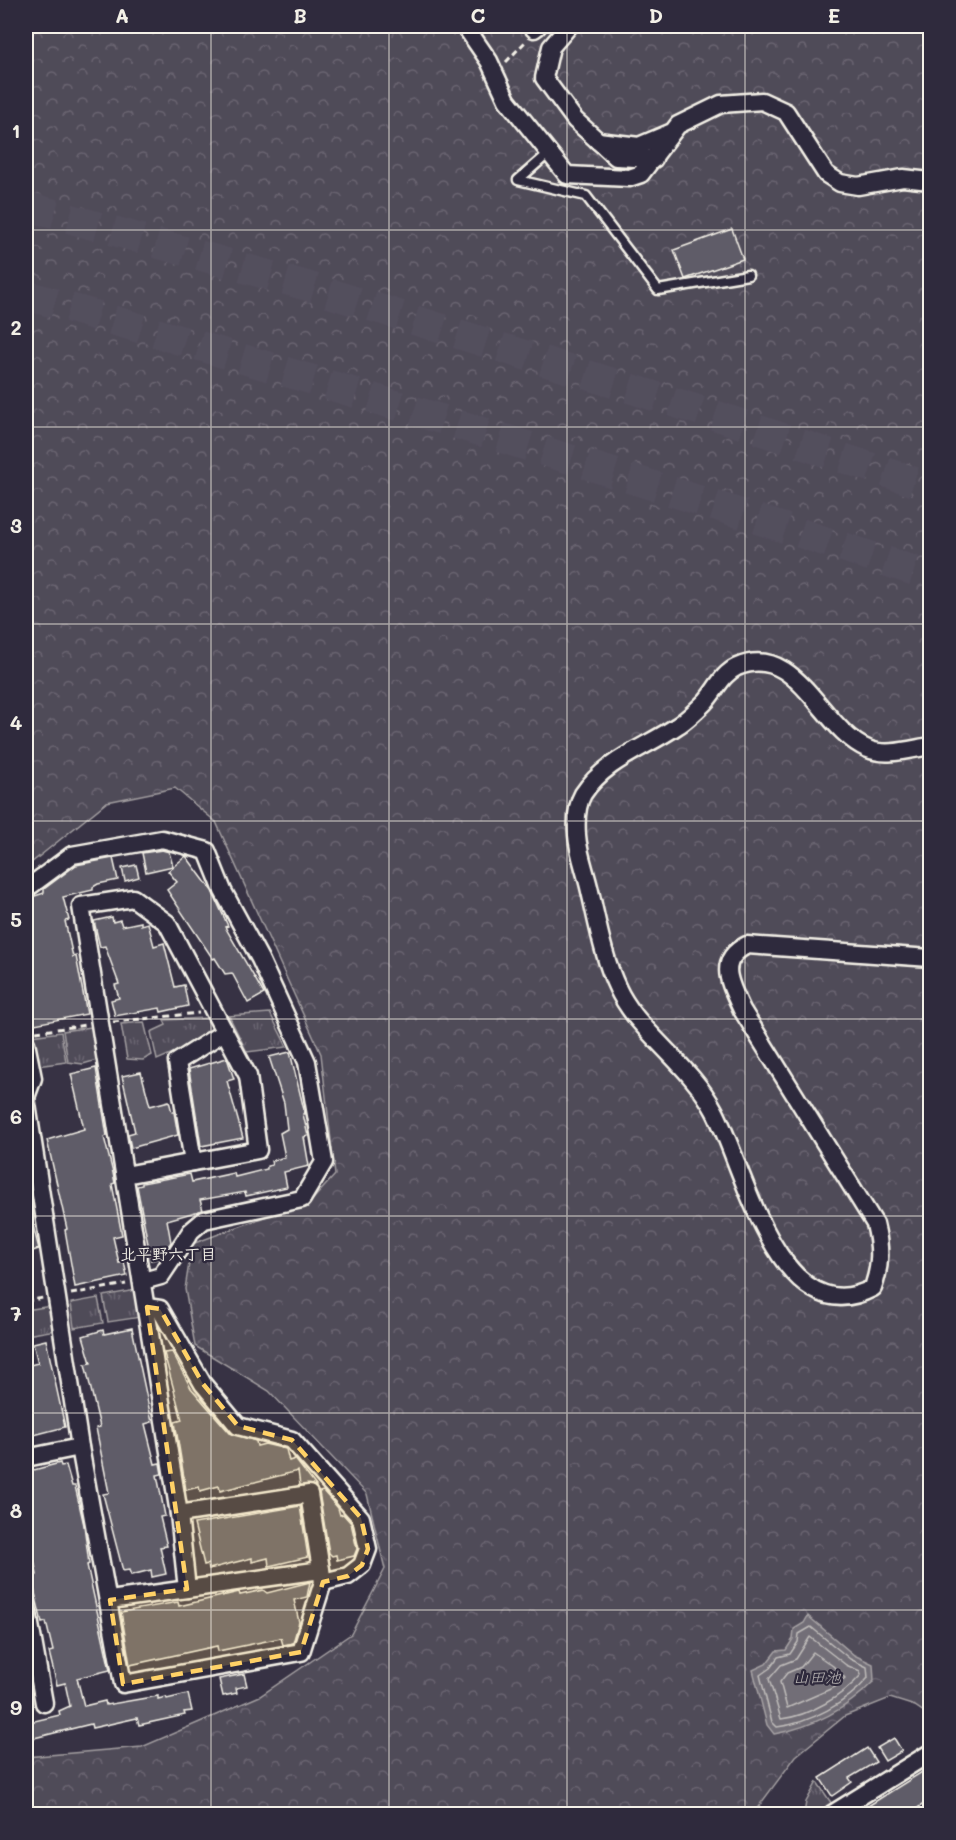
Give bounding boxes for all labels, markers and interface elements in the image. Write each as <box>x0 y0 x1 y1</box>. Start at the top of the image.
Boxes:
text: A <box>115 2 129 28</box>
text: B <box>293 2 307 28</box>
text: C <box>471 2 486 28</box>
text: D <box>649 2 663 28</box>
text: E <box>828 2 840 28</box>
text: 1 <box>12 117 20 143</box>
text: 2 <box>10 314 22 340</box>
text: 3 <box>10 512 22 538</box>
text: 4 <box>10 709 23 735</box>
text: 5 <box>10 906 22 932</box>
text: 6 <box>10 1103 22 1129</box>
district label: 北平野六丁目 <box>120 1243 216 1264</box>
text: 7 <box>10 1300 22 1326</box>
text: 8 <box>10 1497 22 1523</box>
water label: 山田池 <box>793 1666 842 1687</box>
text: 9 <box>10 1694 22 1720</box>

